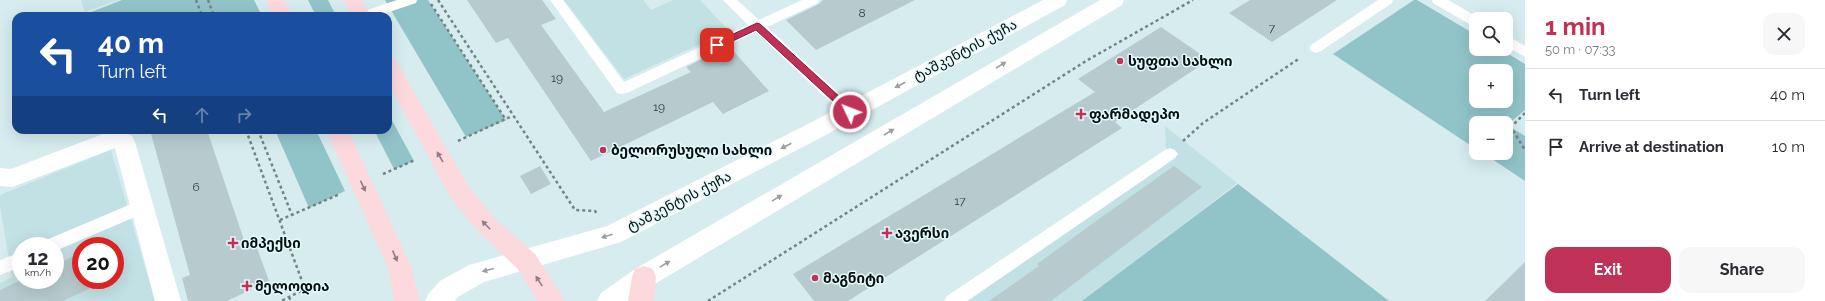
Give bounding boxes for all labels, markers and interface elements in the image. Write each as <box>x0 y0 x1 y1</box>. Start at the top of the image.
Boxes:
house number: 8 <box>858 6 866 20</box>
map controls <box>1469 12 1513 160</box>
button: search <box>1469 12 1513 56</box>
text: 1 min <box>1545 12 1606 41</box>
button: close <box>1763 13 1805 55</box>
street label: ტაშკენტის ქუჩა <box>911 16 1020 85</box>
house number: 7 <box>1269 21 1276 35</box>
text: 40 m <box>98 27 164 60</box>
icon: left <box>32 28 84 80</box>
pin <box>700 28 734 62</box>
icon: arrive <box>706 34 728 56</box>
text: 50 m · 07:33 <box>1545 42 1616 57</box>
place label: სუფთა სახლი <box>1128 53 1233 70</box>
marker: სუფთა სახლი <box>1115 56 1125 66</box>
text: Turn left <box>98 61 167 82</box>
one-way arrow <box>995 62 1007 69</box>
button: + <box>1469 64 1513 108</box>
house number: 19 <box>551 71 563 85</box>
one-way arrow <box>894 81 906 88</box>
icon: left <box>1545 84 1567 106</box>
text: Turn left <box>1579 86 1640 104</box>
text: 40 m <box>1770 86 1805 104</box>
position arrow <box>829 91 871 133</box>
house number: 19 <box>653 100 665 114</box>
icon: left <box>149 104 171 126</box>
icon: ahead <box>191 104 213 126</box>
icon: right <box>233 104 255 126</box>
place label: ფარმადეპო <box>1089 106 1180 123</box>
marker: ფარმადეპო <box>1076 109 1086 119</box>
button: − <box>1469 116 1513 160</box>
one-way arrow <box>883 128 895 135</box>
icon: arrive <box>1545 136 1567 158</box>
text: Arrive at destination <box>1579 138 1724 156</box>
text: 10 m <box>1772 138 1805 156</box>
place label: ბელორუსული სახლი <box>611 142 772 159</box>
one-way arrow <box>780 143 791 149</box>
marker: ბელორუსული სახლი <box>598 145 608 155</box>
one-way arrow <box>437 151 444 163</box>
street label: ტაშკენტის ქუჩა <box>624 168 734 235</box>
house number: 6 <box>192 180 200 194</box>
one-way arrow <box>360 180 366 192</box>
one-way arrow <box>771 194 783 201</box>
house number: 17 <box>954 194 966 208</box>
one-way arrow <box>482 220 491 230</box>
place label: ავერსი <box>895 225 949 242</box>
marker: ავერსი <box>882 228 892 238</box>
one-way arrow <box>601 233 613 239</box>
place label: იმპექსი <box>241 235 301 252</box>
speed limit sign: 20 <box>72 237 124 289</box>
marker: იმპექსი <box>228 238 238 248</box>
text: 12 <box>27 246 49 270</box>
button: Exit <box>1545 247 1671 293</box>
button: Share <box>1679 247 1805 293</box>
one-way arrow <box>392 250 398 261</box>
one-way arrow <box>659 260 671 267</box>
text: km/h <box>25 267 51 278</box>
one-way arrow <box>482 268 494 274</box>
place label: მაგნიტი <box>823 270 884 287</box>
marker: მაგნიტი <box>810 273 820 283</box>
one-way arrow <box>535 276 543 286</box>
place label: მელოდია <box>255 278 329 295</box>
marker: მელოდია <box>242 281 252 291</box>

